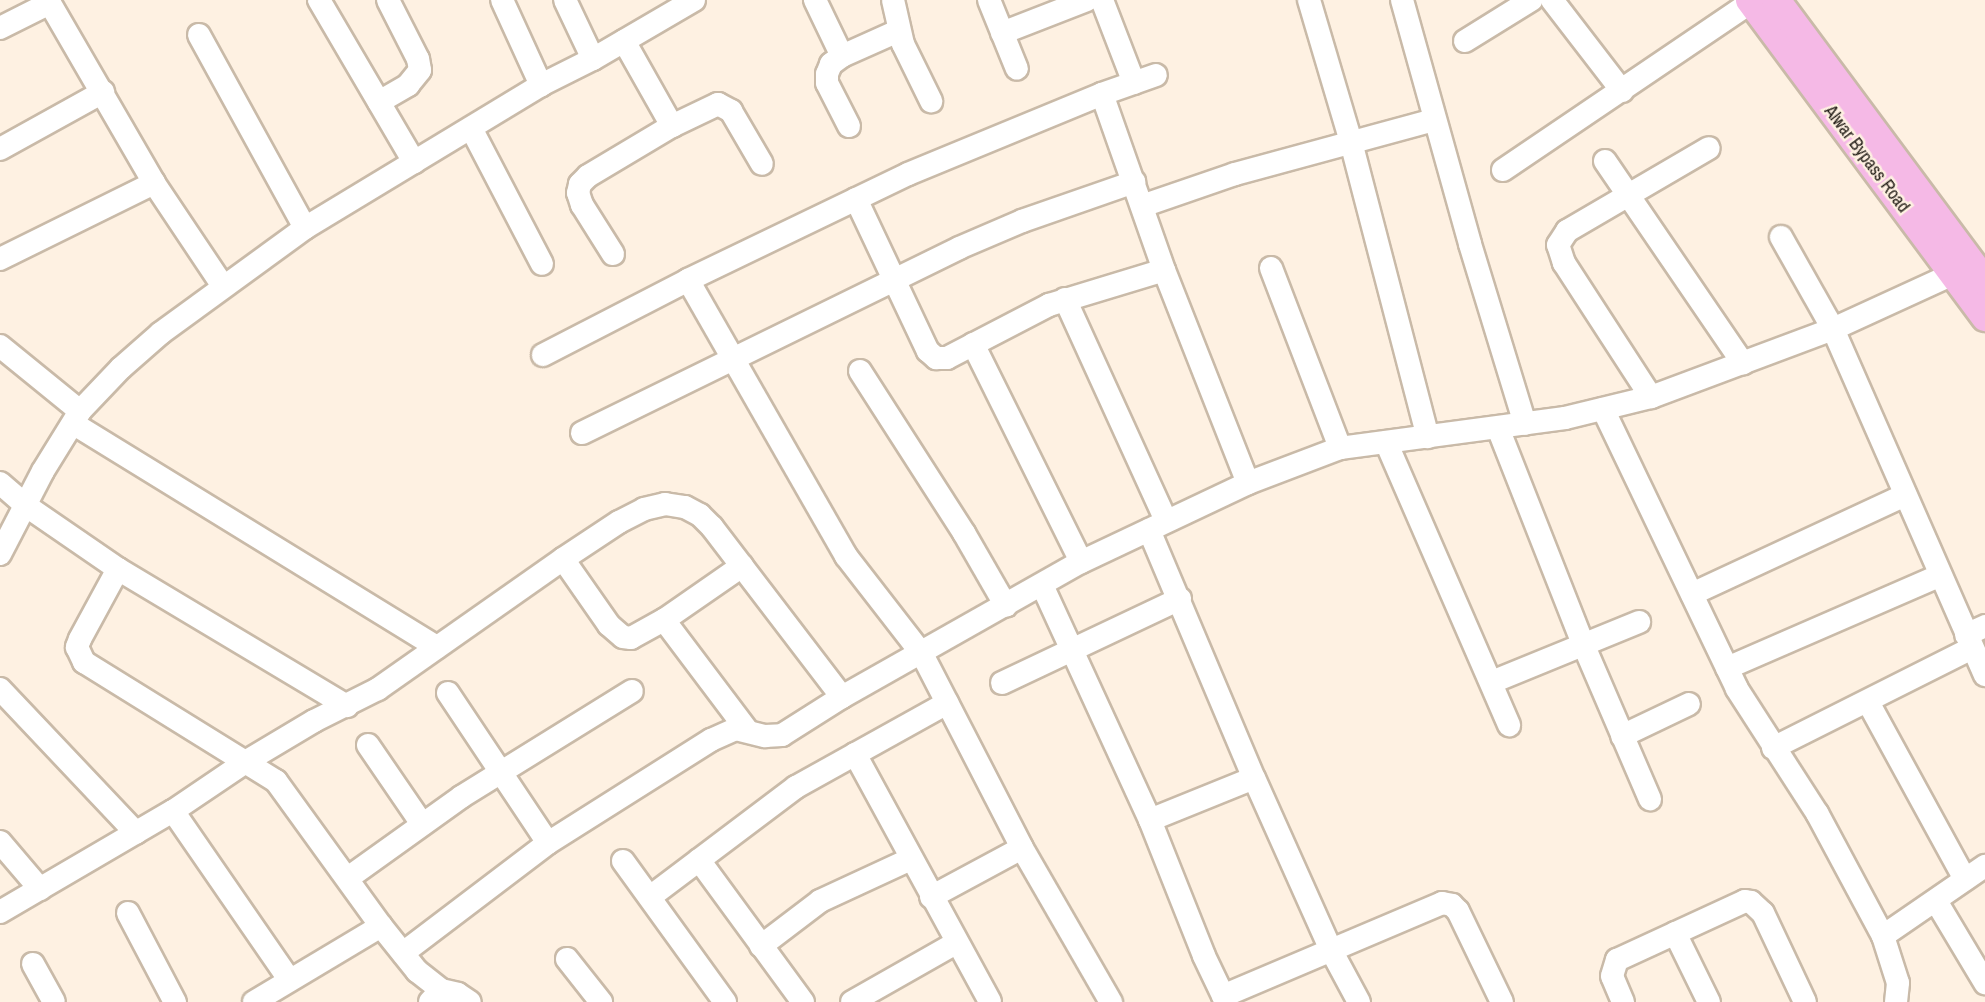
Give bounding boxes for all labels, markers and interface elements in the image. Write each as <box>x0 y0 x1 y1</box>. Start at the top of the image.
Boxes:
street label: Alwar Bypass Road <box>1820 101 1914 217</box>

